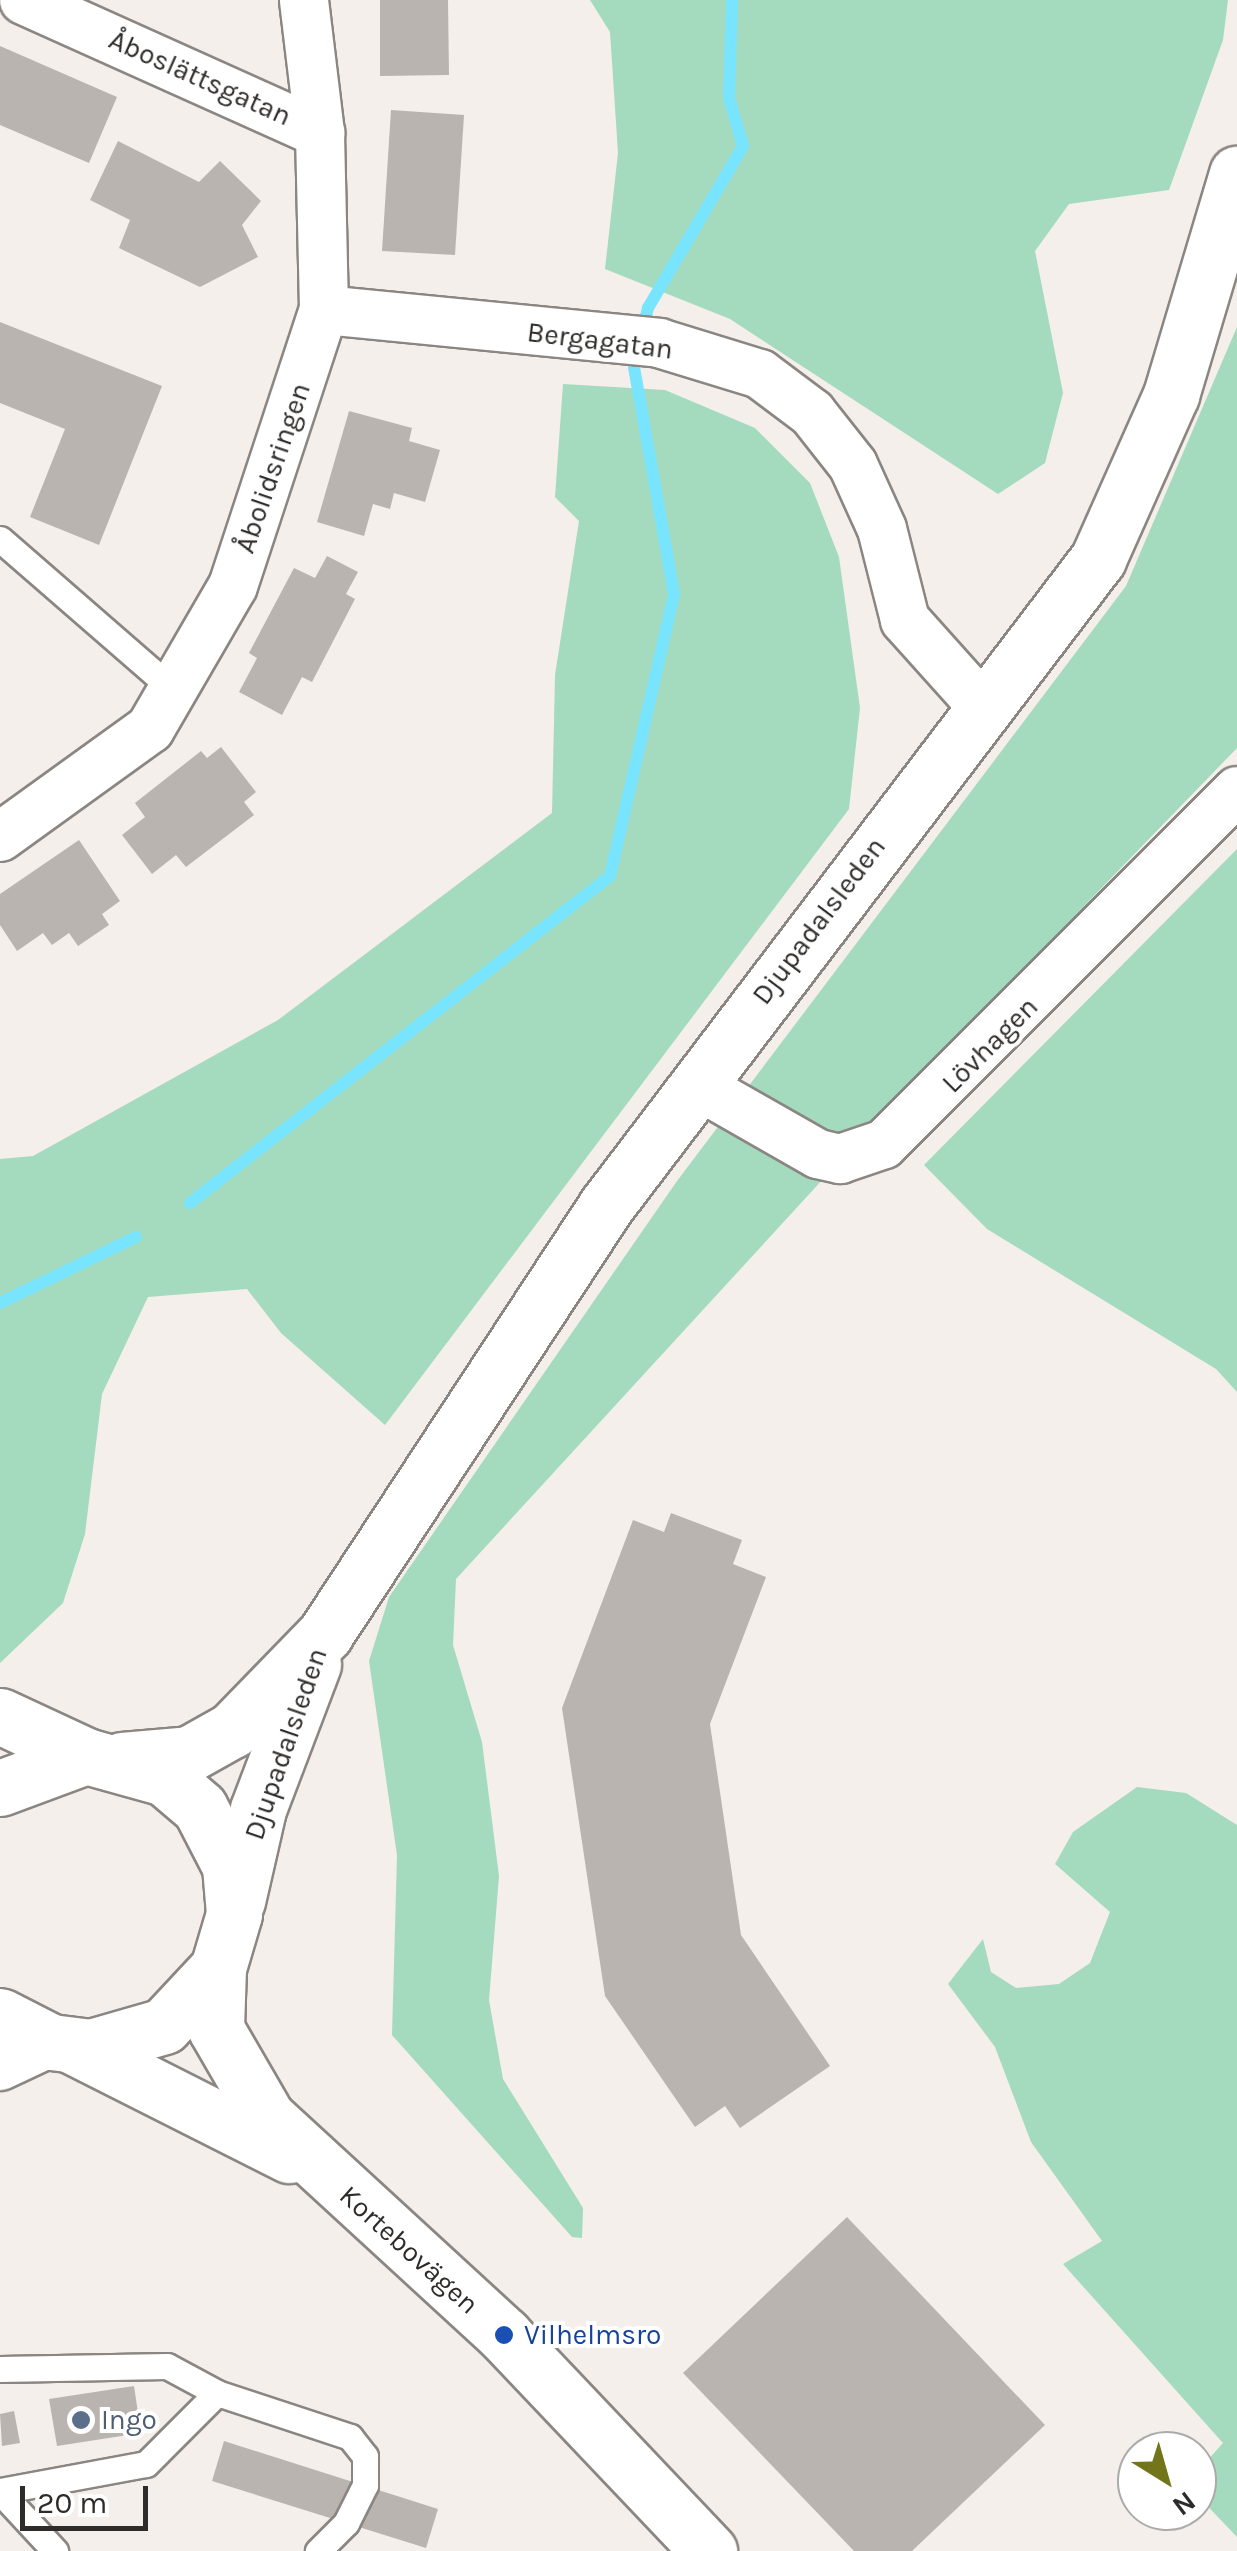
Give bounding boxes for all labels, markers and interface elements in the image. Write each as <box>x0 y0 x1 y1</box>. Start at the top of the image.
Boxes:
street label: Åboslättsgatan <box>104 23 296 133</box>
street label: Bergagatan <box>525 315 675 367</box>
street label: Åbolidsringen <box>228 378 318 558</box>
street label: Djupadalsleden <box>745 831 893 1011</box>
street label: Lövhagen <box>935 990 1045 1100</box>
street label: Djupadalsleden <box>237 1644 335 1844</box>
street label: Kortebovägen <box>332 2179 486 2321</box>
place label: Vilhelmsro <box>524 2318 661 2352</box>
marker: Vilhelmsro <box>493 2324 515 2346</box>
place label: Ingo <box>101 2403 157 2437</box>
marker: Ingo <box>70 2409 92 2431</box>
north arrow <box>1117 2431 1217 2531</box>
scale bar <box>25 2466 152 2528</box>
text: 20 m <box>37 2485 107 2521</box>
text: N <box>1166 2485 1202 2523</box>

